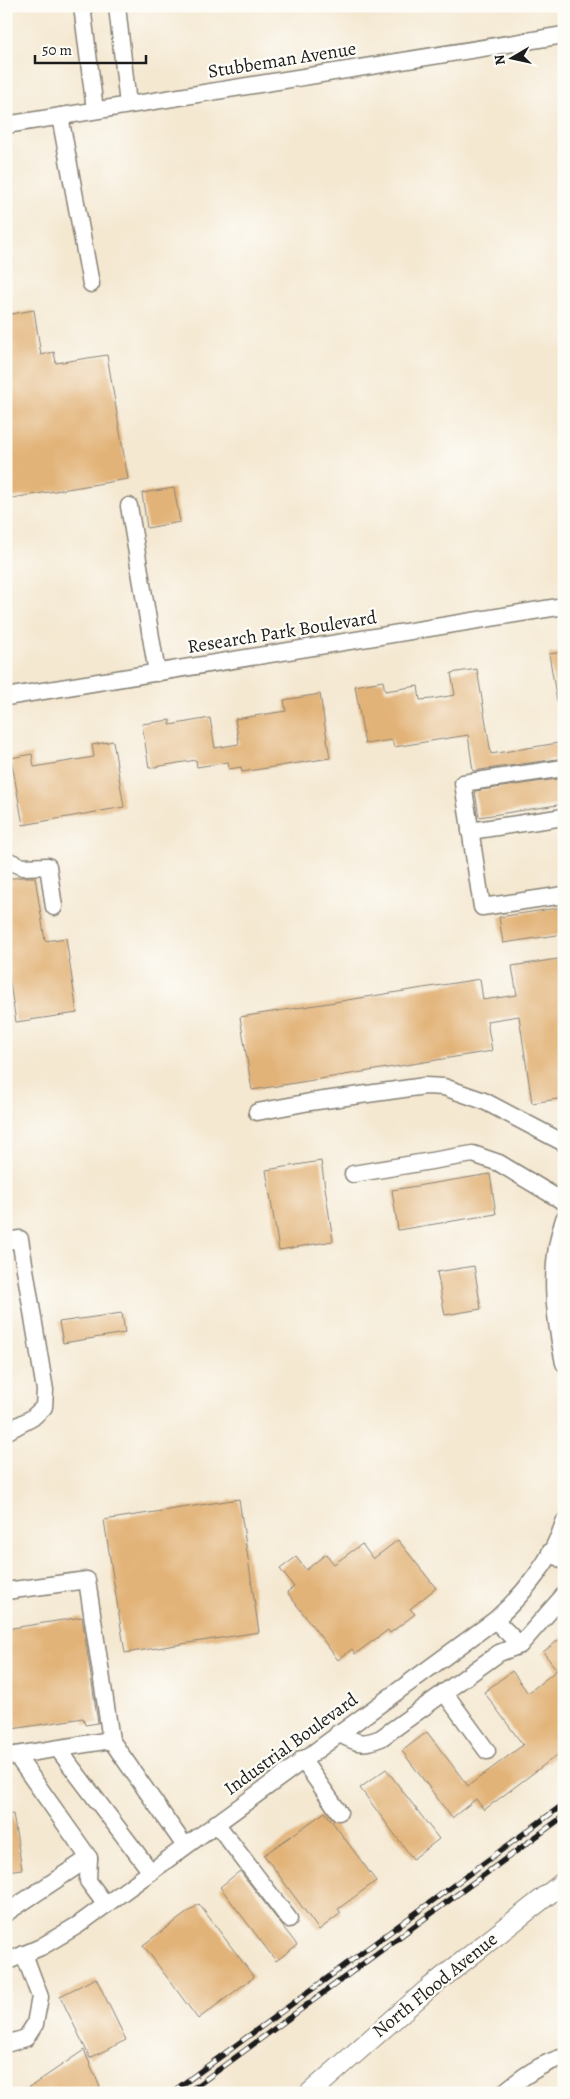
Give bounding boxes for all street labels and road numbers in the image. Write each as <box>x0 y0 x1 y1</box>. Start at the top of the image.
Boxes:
street label: Stubbeman Avenue <box>206 35 358 85</box>
street label: Research Park Boulevard <box>185 604 379 660</box>
street label: Industrial Boulevard <box>219 1686 364 1801</box>
street label: North Flood Avenue <box>367 1926 503 2044</box>

